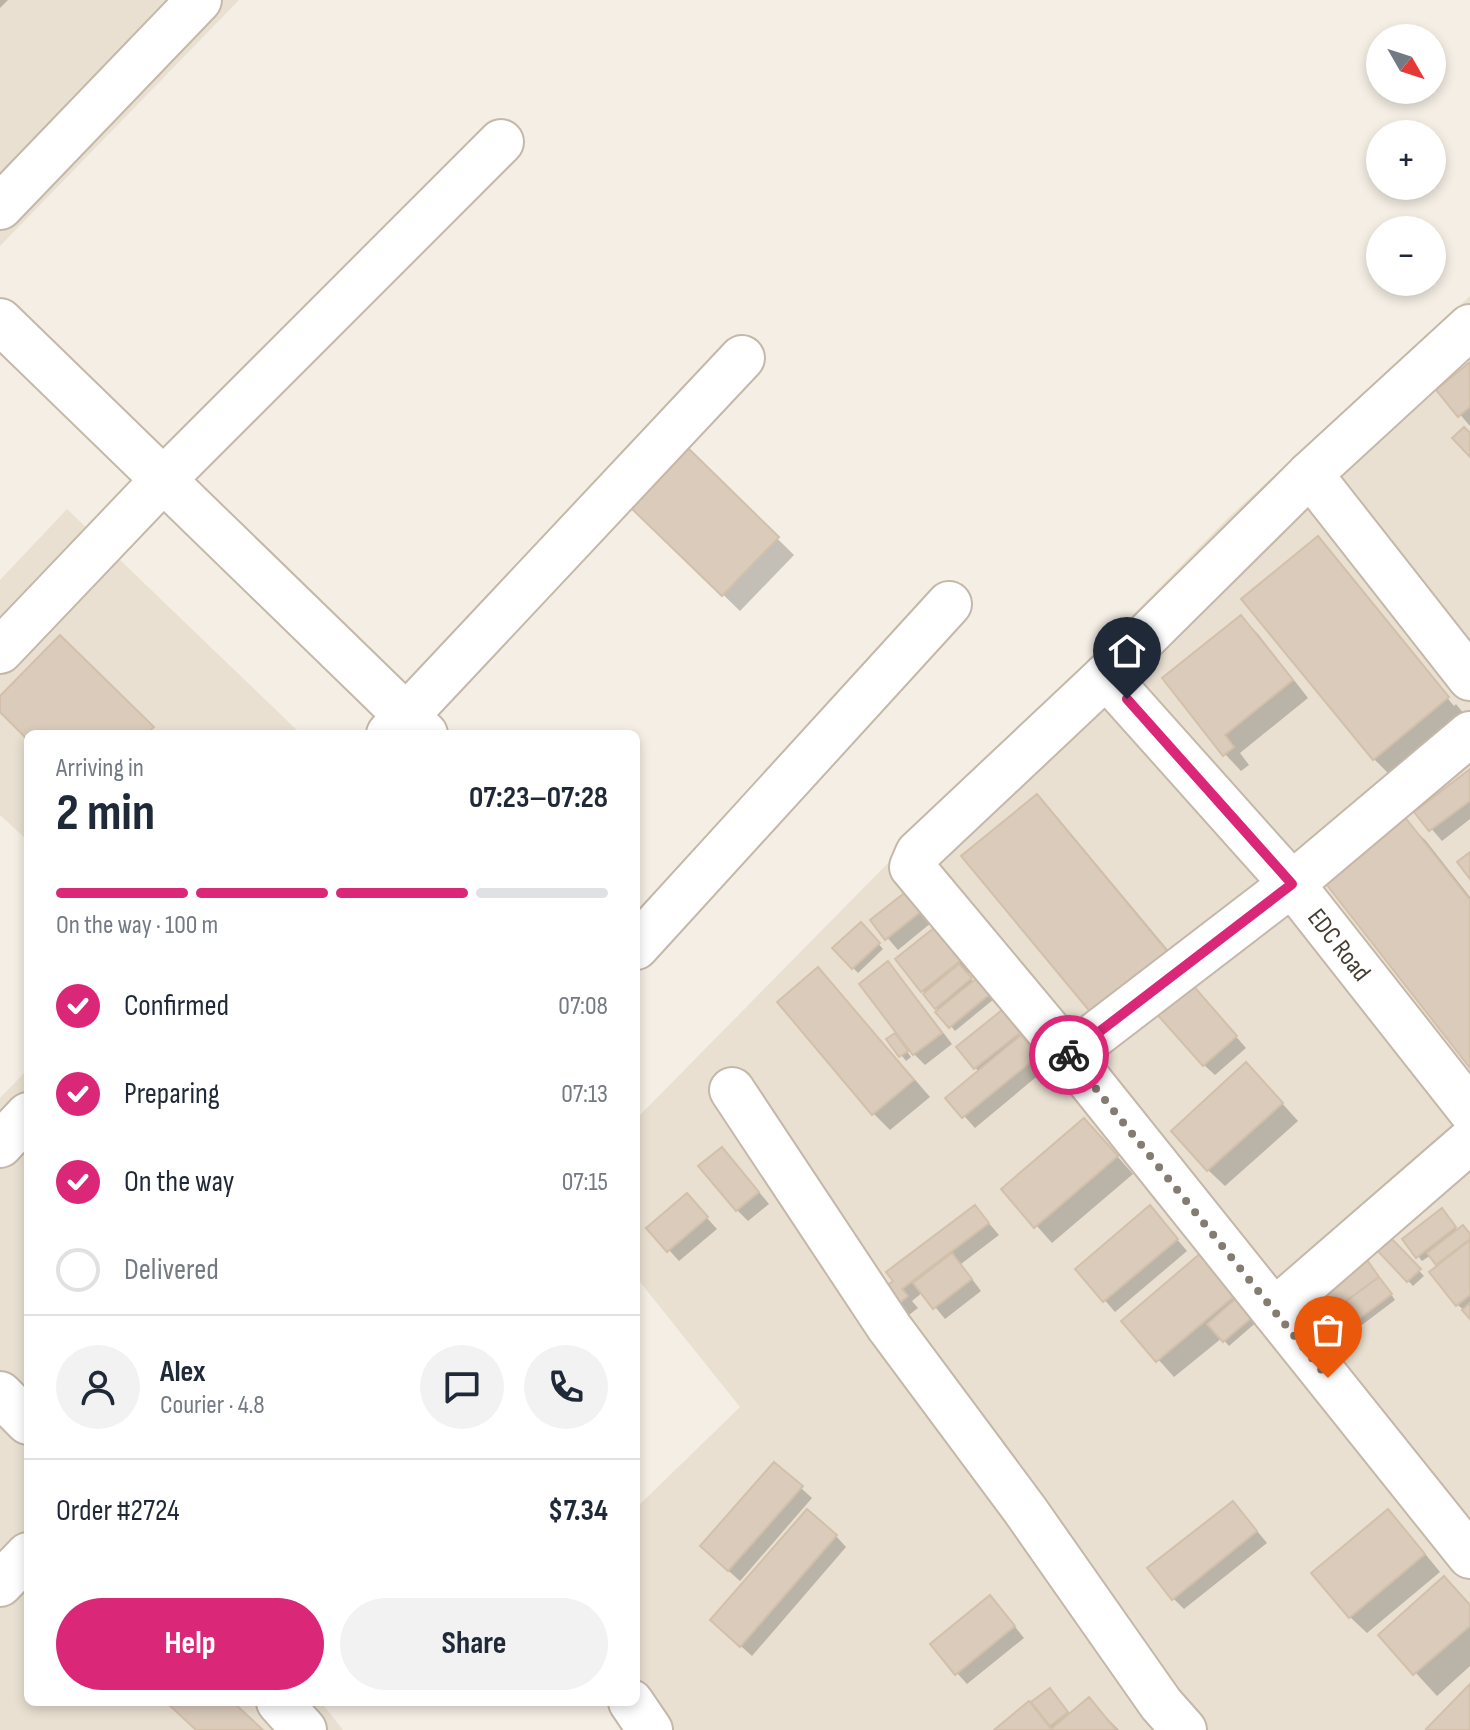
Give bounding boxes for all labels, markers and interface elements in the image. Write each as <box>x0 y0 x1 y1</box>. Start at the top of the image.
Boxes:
north arrow <box>1366 24 1446 104</box>
map controls <box>1366 24 1446 296</box>
button: + <box>1366 120 1446 200</box>
button: − <box>1366 216 1446 296</box>
pin <box>1093 617 1161 699</box>
icon: home <box>1105 629 1149 673</box>
text: Arriving in <box>56 753 144 784</box>
text: 07:23–07:28 <box>469 780 608 816</box>
text: 2 min <box>56 782 155 845</box>
street label: EDC Road <box>1300 903 1376 988</box>
text: On the way · 100 m <box>56 910 218 941</box>
icon: check <box>56 984 100 1028</box>
text: Confirmed <box>124 988 229 1024</box>
text: 07:08 <box>558 991 608 1022</box>
courier <box>1029 1015 1109 1095</box>
icon: bike <box>1047 1033 1091 1077</box>
icon: check <box>56 1072 100 1116</box>
text: Preparing <box>124 1076 220 1112</box>
text: 07:13 <box>561 1079 608 1110</box>
icon: check <box>56 1160 100 1204</box>
text: On the way <box>124 1164 234 1200</box>
text: 07:15 <box>562 1167 608 1198</box>
text: Delivered <box>124 1252 219 1288</box>
pin <box>1294 1296 1362 1378</box>
icon: bag <box>1306 1308 1350 1352</box>
button: person <box>56 1345 140 1429</box>
button: chat <box>420 1345 504 1429</box>
button: phone <box>524 1345 608 1429</box>
text: Alex <box>160 1354 206 1390</box>
text: Courier · 4.8 <box>160 1390 265 1421</box>
text: Order #2724 <box>56 1493 180 1529</box>
text: $7.34 <box>548 1493 608 1529</box>
button: Help <box>56 1598 324 1690</box>
button: Share <box>340 1598 608 1690</box>

